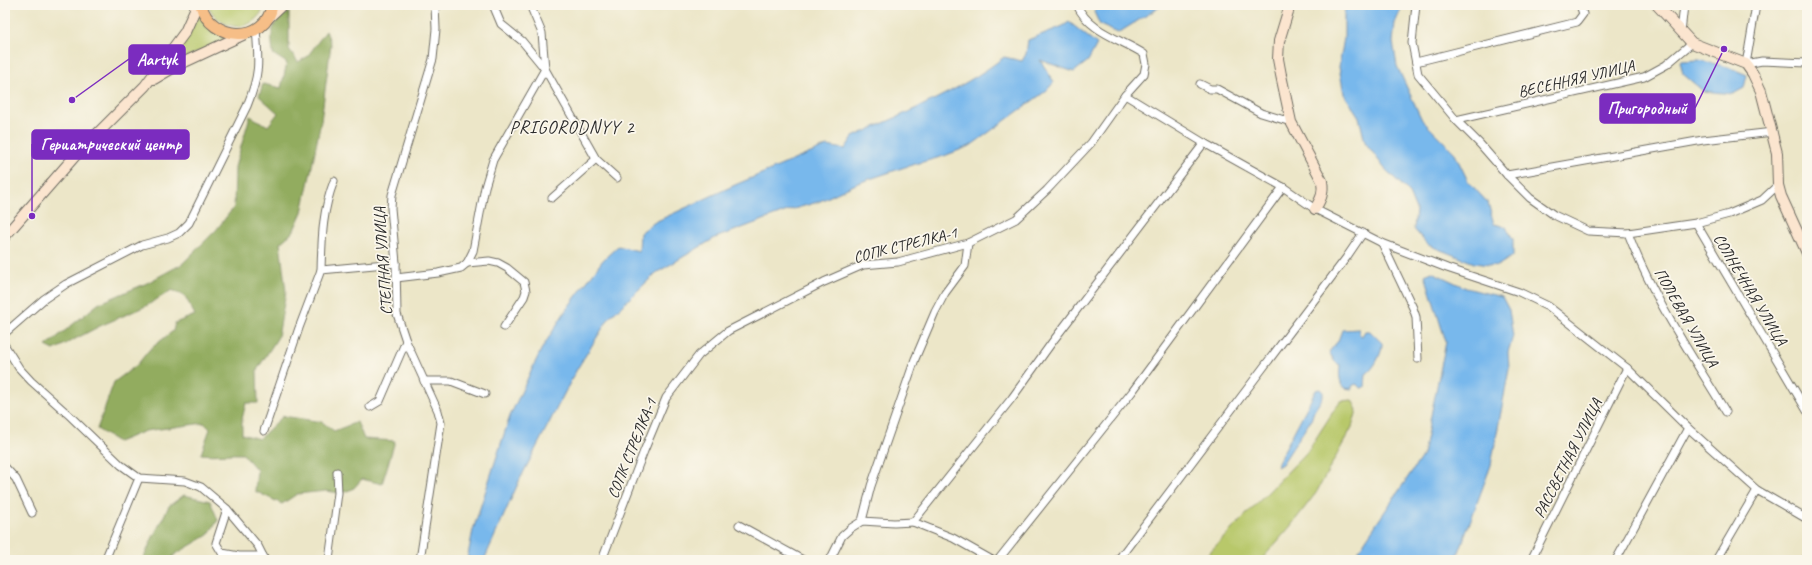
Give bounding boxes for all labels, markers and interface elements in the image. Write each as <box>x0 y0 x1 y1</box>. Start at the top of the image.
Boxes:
callout: Aartyk <box>129 45 185 74</box>
text: Aartyk <box>137 49 179 70</box>
street label: ВЕСЕННЯЯ УЛИЦА <box>1516 56 1637 102</box>
callout: Пригородный <box>1600 94 1695 123</box>
text: Пригородный <box>1607 98 1689 119</box>
district label: PRIGORODNYY 2 <box>509 116 636 138</box>
callout: Гериатрический центр <box>32 130 189 159</box>
text: Гериатрический центр <box>41 134 183 155</box>
street label: СТЕПНАЯ УЛИЦА <box>369 205 397 316</box>
street label: СОПК СТРЕЛКА-1 <box>851 222 960 268</box>
street label: СОЛНЕЧНАЯ УЛИЦА <box>1709 230 1792 350</box>
street label: ПОЛЕВАЯ УЛИЦА <box>1650 265 1723 371</box>
street label: СОПК СТРЕЛКА-1 <box>603 395 661 501</box>
street label: РАССВЕТНАЯ УЛИЦА <box>1529 395 1607 521</box>

